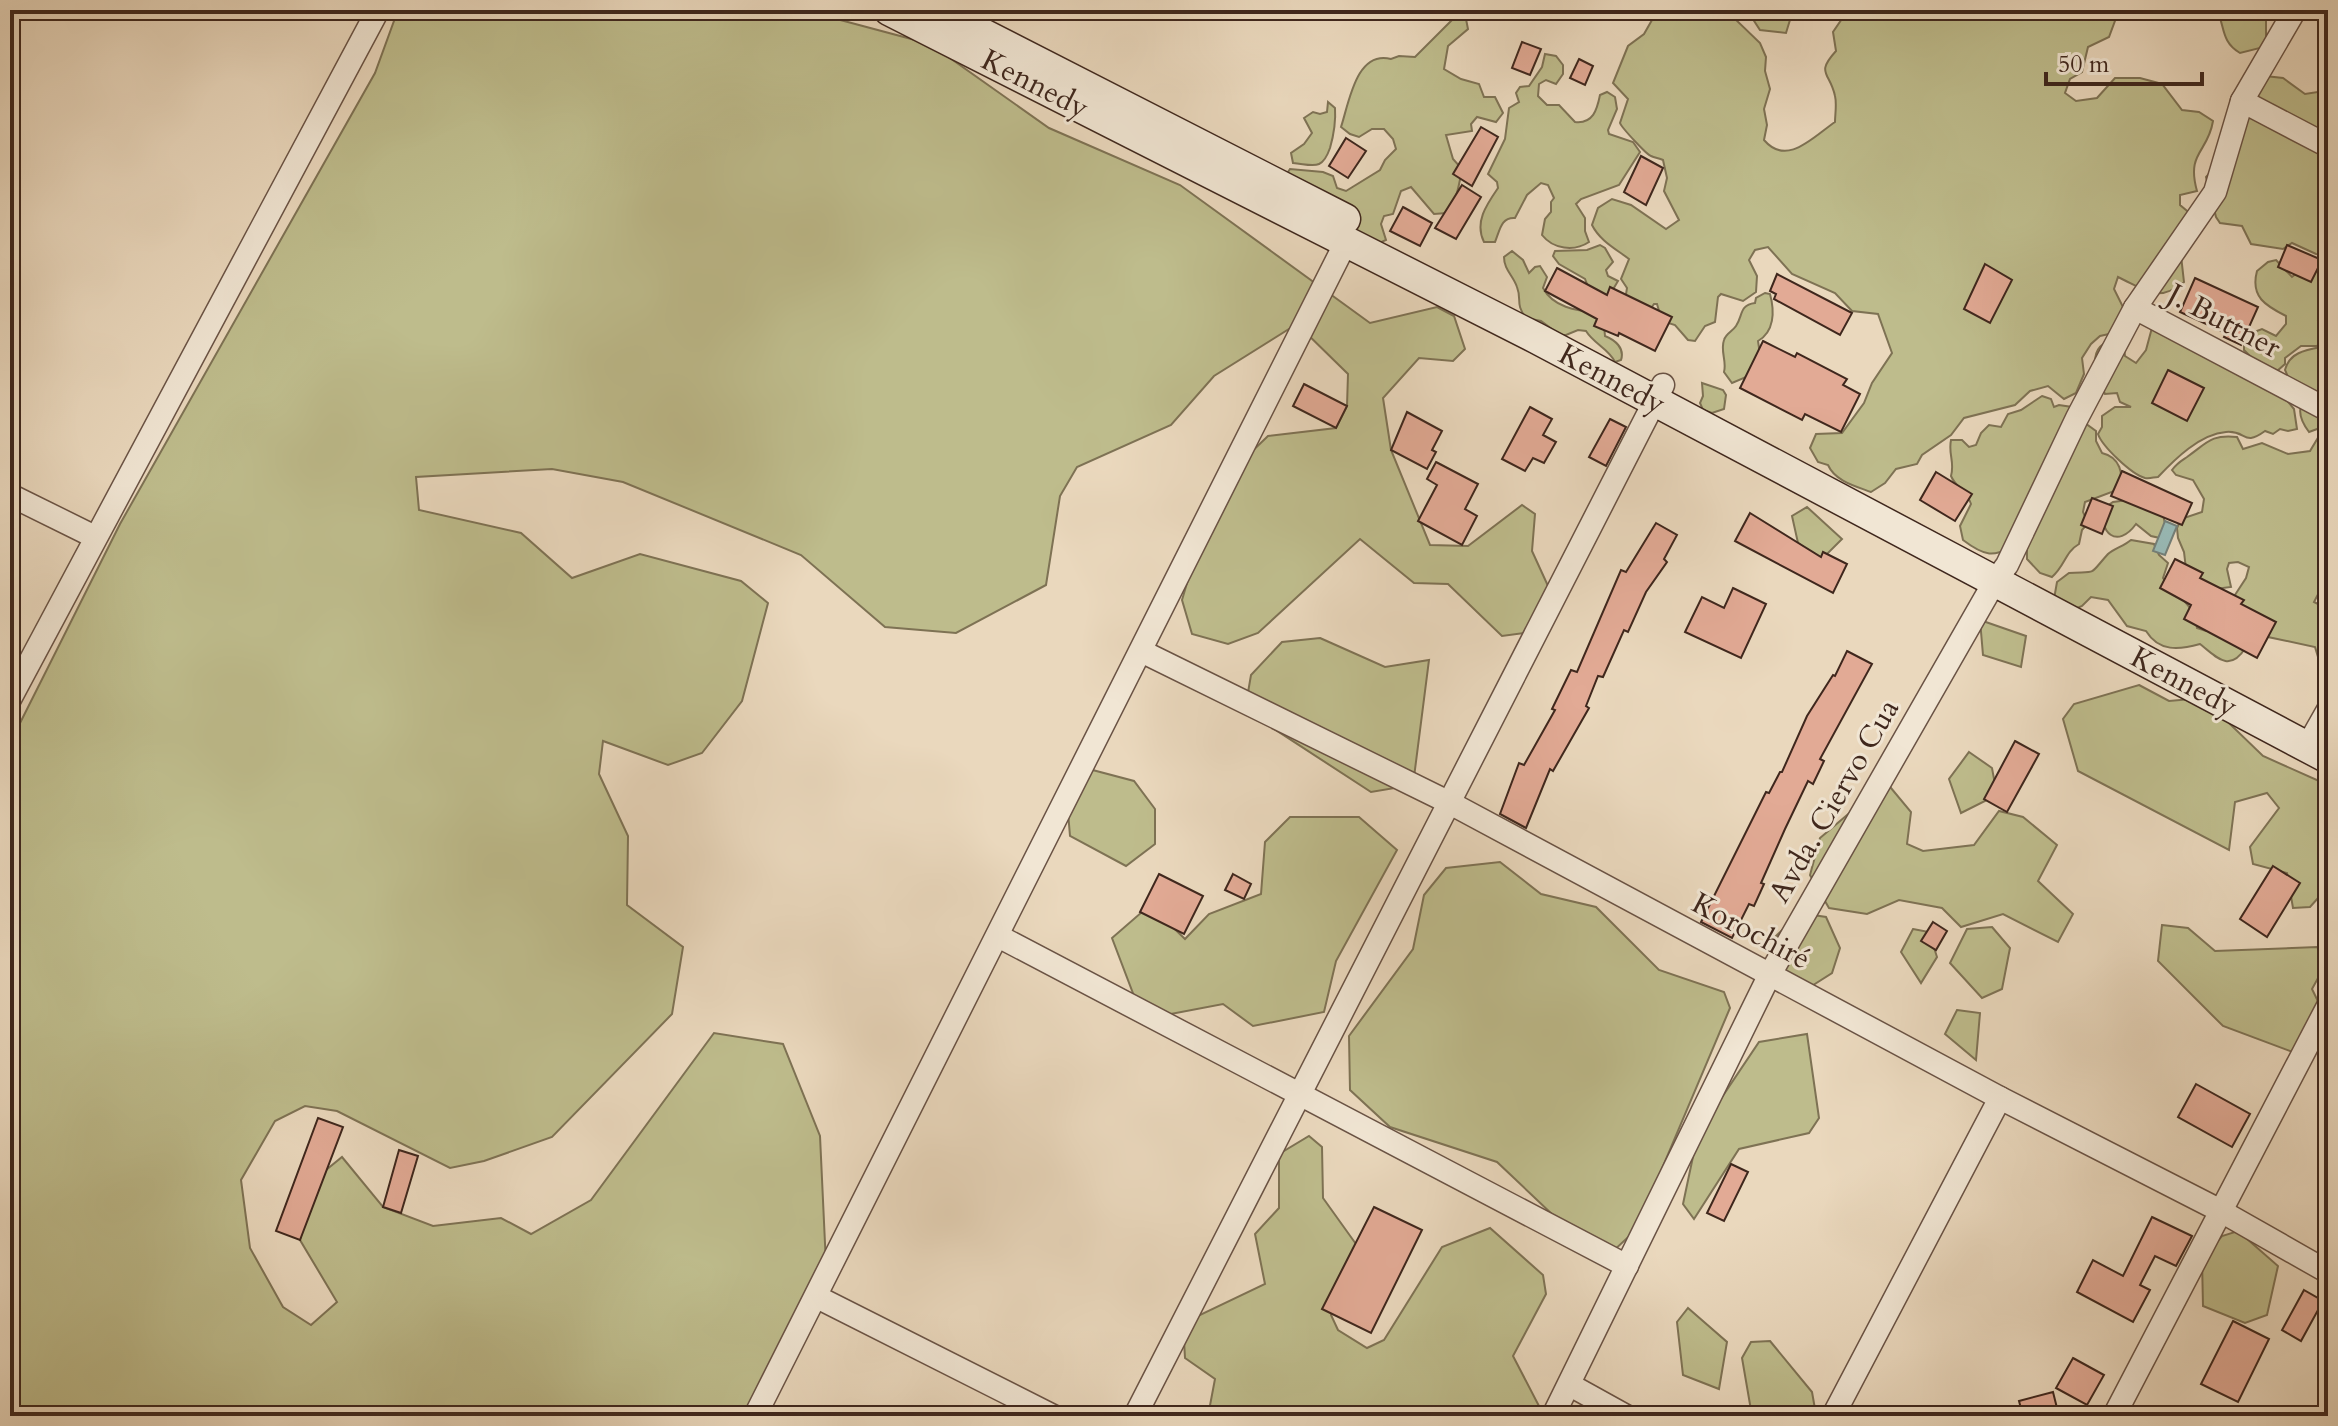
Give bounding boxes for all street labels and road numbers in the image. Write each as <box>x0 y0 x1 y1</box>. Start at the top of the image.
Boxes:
street label: Kennedy <box>974 40 1096 129</box>
street label: J. Buttner <box>2156 272 2288 368</box>
street label: Kennedy <box>1551 334 1673 424</box>
street label: Kennedy <box>2123 637 2245 727</box>
street label: Avda. Ciervo Cua <box>1759 692 1909 910</box>
street label: Korochiré <box>1684 883 1818 979</box>

